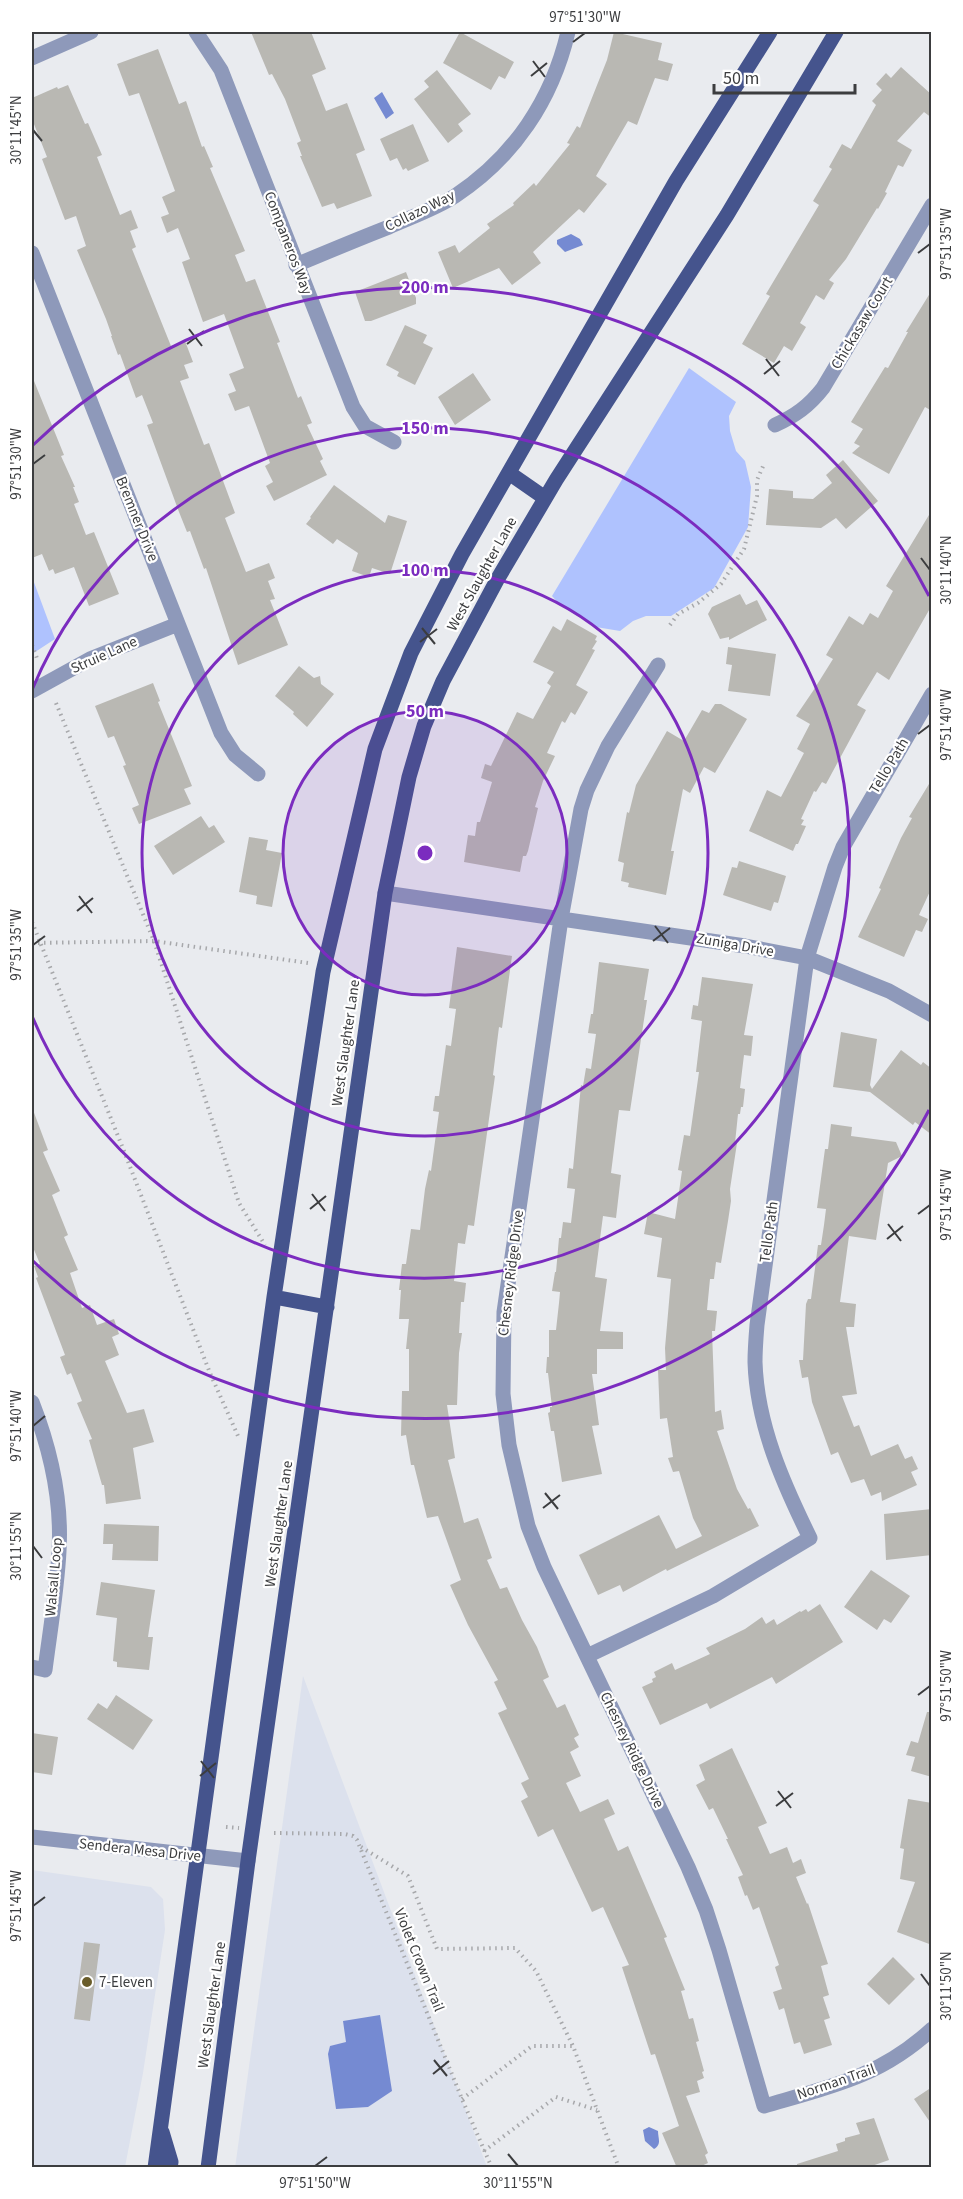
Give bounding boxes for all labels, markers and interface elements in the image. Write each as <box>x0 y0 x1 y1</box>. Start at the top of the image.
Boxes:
text: 97°51'30"W <box>549 7 621 28</box>
scale bar <box>714 57 855 95</box>
text: 50 m <box>723 66 759 91</box>
text: 30°11'45"N <box>6 95 27 165</box>
street label: Collazo Way <box>382 185 458 237</box>
street label: Companeros Way <box>259 188 317 298</box>
text: 97°51'35"W <box>936 208 957 280</box>
street label: Chickasaw Court <box>826 273 898 373</box>
text: 200 m <box>401 275 449 300</box>
text: 150 m <box>401 416 449 441</box>
text: 97°51'30"W <box>6 428 27 500</box>
street label: Bremner Drive <box>110 473 164 565</box>
street label: West Slaughter Lane <box>442 513 522 635</box>
text: 30°11'40"N <box>936 535 957 605</box>
text: 100 m <box>401 558 449 583</box>
street label: Struie Lane <box>67 631 141 679</box>
text: 97°51'40"W <box>936 689 957 761</box>
text: 50 m <box>406 699 444 724</box>
street label: Tello Path <box>864 734 914 798</box>
centre of rings <box>415 843 435 863</box>
text: 97°51'35"W <box>6 909 27 981</box>
street label: Zuniga Drive <box>695 928 775 962</box>
street label: West Slaughter Lane <box>327 978 365 1108</box>
text: 97°51'45"W <box>936 1169 957 1241</box>
street label: Tello Path <box>754 1200 784 1264</box>
street label: Chesney Ridge Drive <box>493 1209 529 1337</box>
text: 97°51'40"W <box>6 1390 27 1462</box>
street label: West Slaughter Lane <box>260 1459 298 1589</box>
text: 30°11'55"N <box>6 1511 27 1581</box>
street label: Walsall Loop <box>40 1537 68 1617</box>
text: 97°51'50"W <box>936 1650 957 1722</box>
street label: Chesney Ridge Drive <box>595 1688 669 1812</box>
street label: Sendera Mesa Drive <box>78 1833 202 1867</box>
text: 97°51'45"W <box>6 1870 27 1942</box>
street label: Violet Crown Trail <box>389 1905 449 2015</box>
street label: West Slaughter Lane <box>193 1940 231 2070</box>
text: 30°11'50"N <box>936 1951 957 2021</box>
place label: 7-Eleven <box>99 1972 153 1993</box>
marker: 7-Eleven <box>80 1975 94 1989</box>
street label: Norman Trail <box>794 2059 878 2105</box>
text: 97°51'50"W <box>279 2173 351 2194</box>
text: 30°11'55"N <box>483 2173 553 2194</box>

